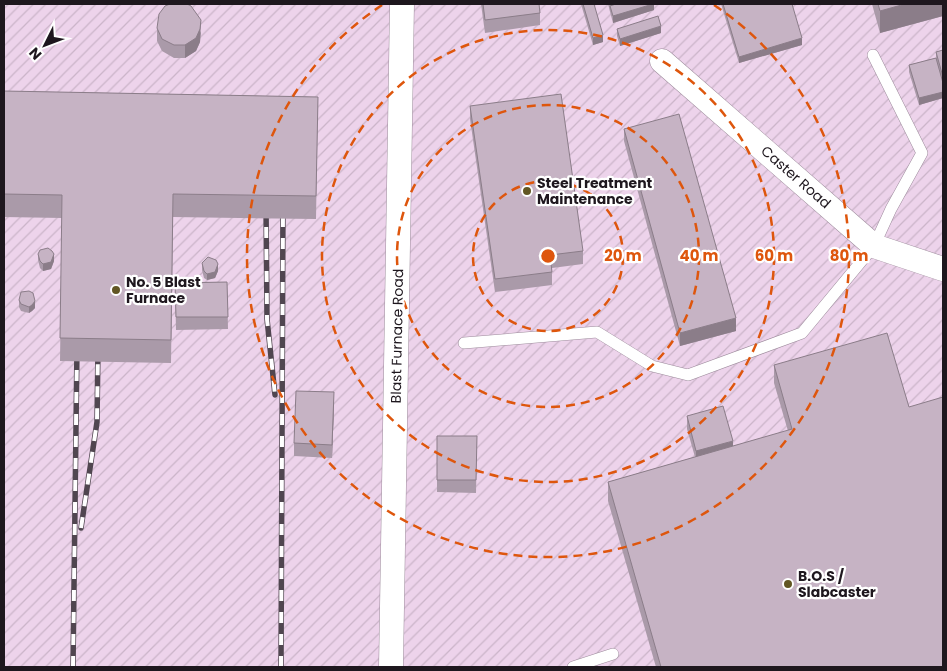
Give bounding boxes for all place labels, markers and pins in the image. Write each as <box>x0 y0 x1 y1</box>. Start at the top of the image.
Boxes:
place label: Steel Treatment Maintenance <box>537 173 653 209</box>
marker: Steel Treatment Maintenance <box>521 185 533 197</box>
centre of rings <box>539 247 557 265</box>
place label: No. 5 Blast Furnace <box>126 272 201 308</box>
marker: No. 5 Blast Furnace <box>110 284 122 296</box>
place label: B.O.S / Slabcaster <box>798 566 876 602</box>
marker: B.O.S / Slabcaster <box>782 578 794 590</box>

